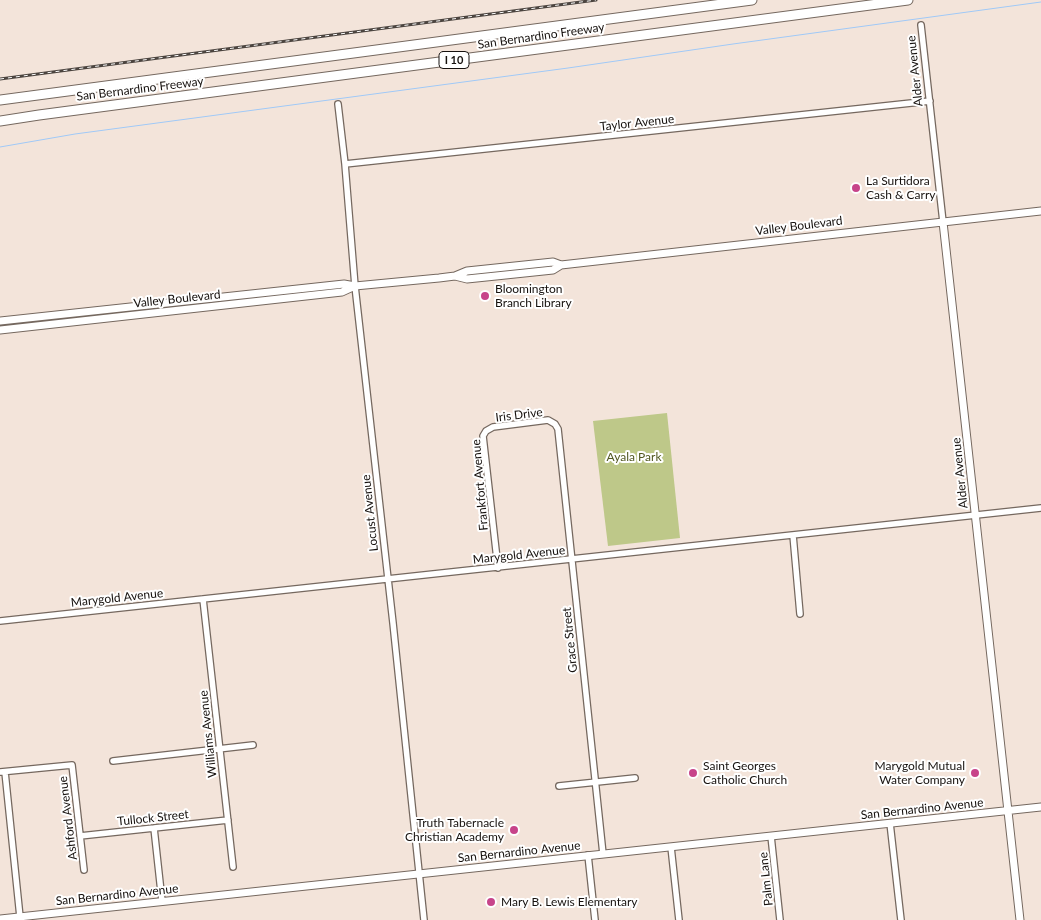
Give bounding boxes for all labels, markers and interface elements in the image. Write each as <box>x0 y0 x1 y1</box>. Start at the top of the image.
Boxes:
street label: San Bernardino Freeway <box>477 20 605 52</box>
street label: Alder Avenue <box>904 35 926 107</box>
road number: I 10 <box>439 52 469 68</box>
street label: San Bernardino Freeway <box>76 74 204 104</box>
street label: Taylor Avenue <box>599 112 675 134</box>
place label: La Surtidora Cash & Carry <box>866 174 935 202</box>
marker: La Surtidora Cash & Carry <box>850 182 862 194</box>
street label: Valley Boulevard <box>755 214 843 238</box>
place label: Bloomington Branch Library <box>495 282 572 310</box>
street label: Valley Boulevard <box>133 287 221 311</box>
marker: Bloomington Branch Library <box>479 290 491 302</box>
street label: Iris Drive <box>495 405 543 425</box>
street label: Alder Avenue <box>949 437 971 509</box>
street label: Frankfort Avenue <box>469 439 491 531</box>
park label: Ayala Park <box>607 450 661 464</box>
street label: Locust Avenue <box>359 474 381 552</box>
street label: Marygold Avenue <box>472 543 566 567</box>
street label: Marygold Avenue <box>70 586 164 610</box>
street label: Grace Street <box>559 607 581 673</box>
street label: Williams Avenue <box>196 690 220 778</box>
place label: Saint Georges Catholic Church <box>703 759 787 787</box>
place label: Marygold Mutual Water Company <box>875 759 965 787</box>
marker: Saint Georges Catholic Church <box>687 767 699 779</box>
marker: Marygold Mutual Water Company <box>969 767 981 779</box>
street label: Ashford Avenue <box>56 775 80 861</box>
street label: San Bernardino Avenue <box>860 795 984 823</box>
street label: Tullock Street <box>117 807 189 829</box>
place label: Truth Tabernacle Christian Academy <box>405 816 504 844</box>
marker: Truth Tabernacle Christian Academy <box>508 824 520 836</box>
street label: San Bernardino Avenue <box>457 838 581 866</box>
street label: Palm Lane <box>756 851 776 907</box>
street label: San Bernardino Avenue <box>55 881 179 909</box>
place label: Mary B. Lewis Elementary <box>501 895 637 909</box>
marker: Mary B. Lewis Elementary <box>485 896 497 908</box>

